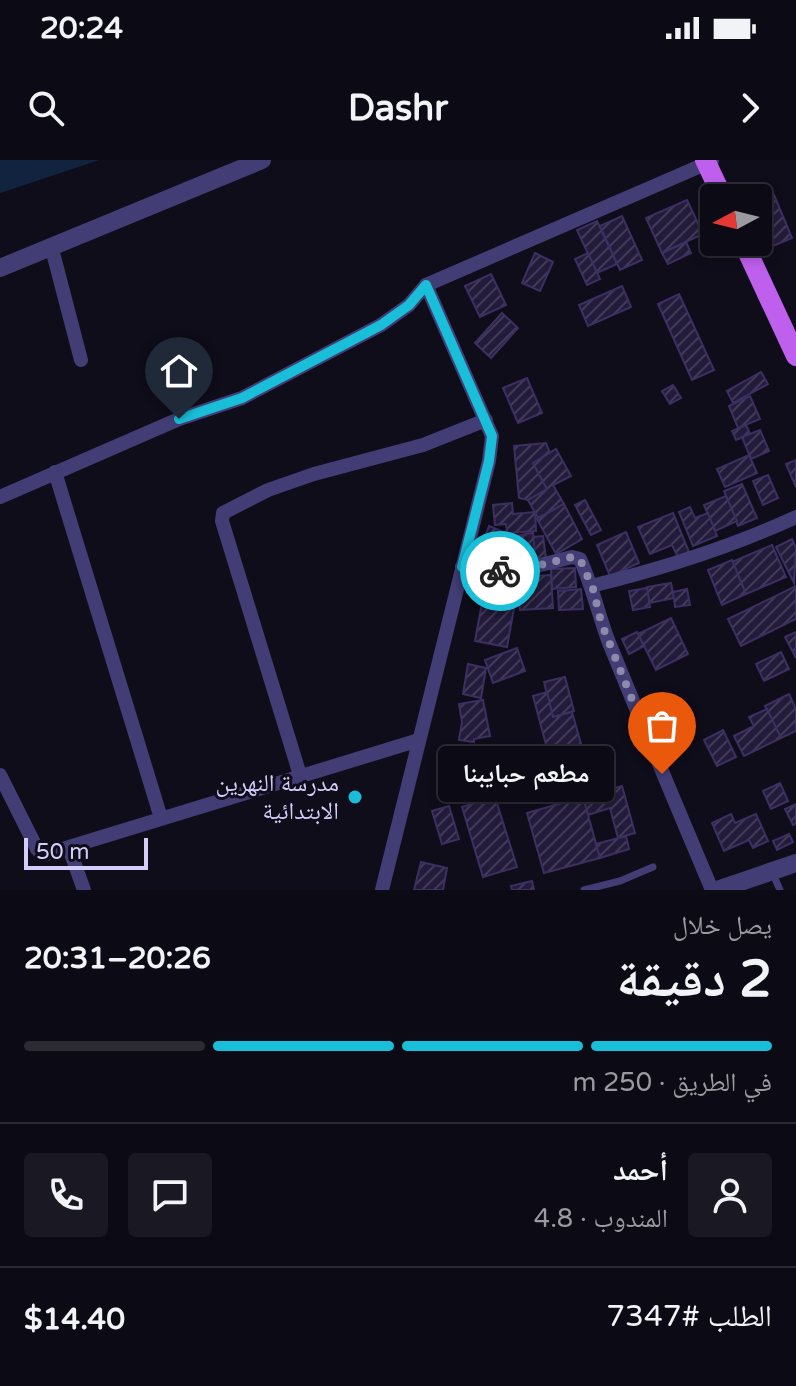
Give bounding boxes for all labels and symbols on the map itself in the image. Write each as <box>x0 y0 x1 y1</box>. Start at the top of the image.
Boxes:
north arrow <box>700 184 772 256</box>
pin <box>145 337 213 419</box>
courier <box>460 531 540 611</box>
pin <box>628 692 696 774</box>
callout: مطعم حبايبنا <box>438 746 614 802</box>
place label: مدرسة النهرين الابتدائية <box>216 769 339 826</box>
marker: مدرسة النهرين الابتدائية <box>346 788 364 806</box>
scale bar <box>24 834 148 870</box>

